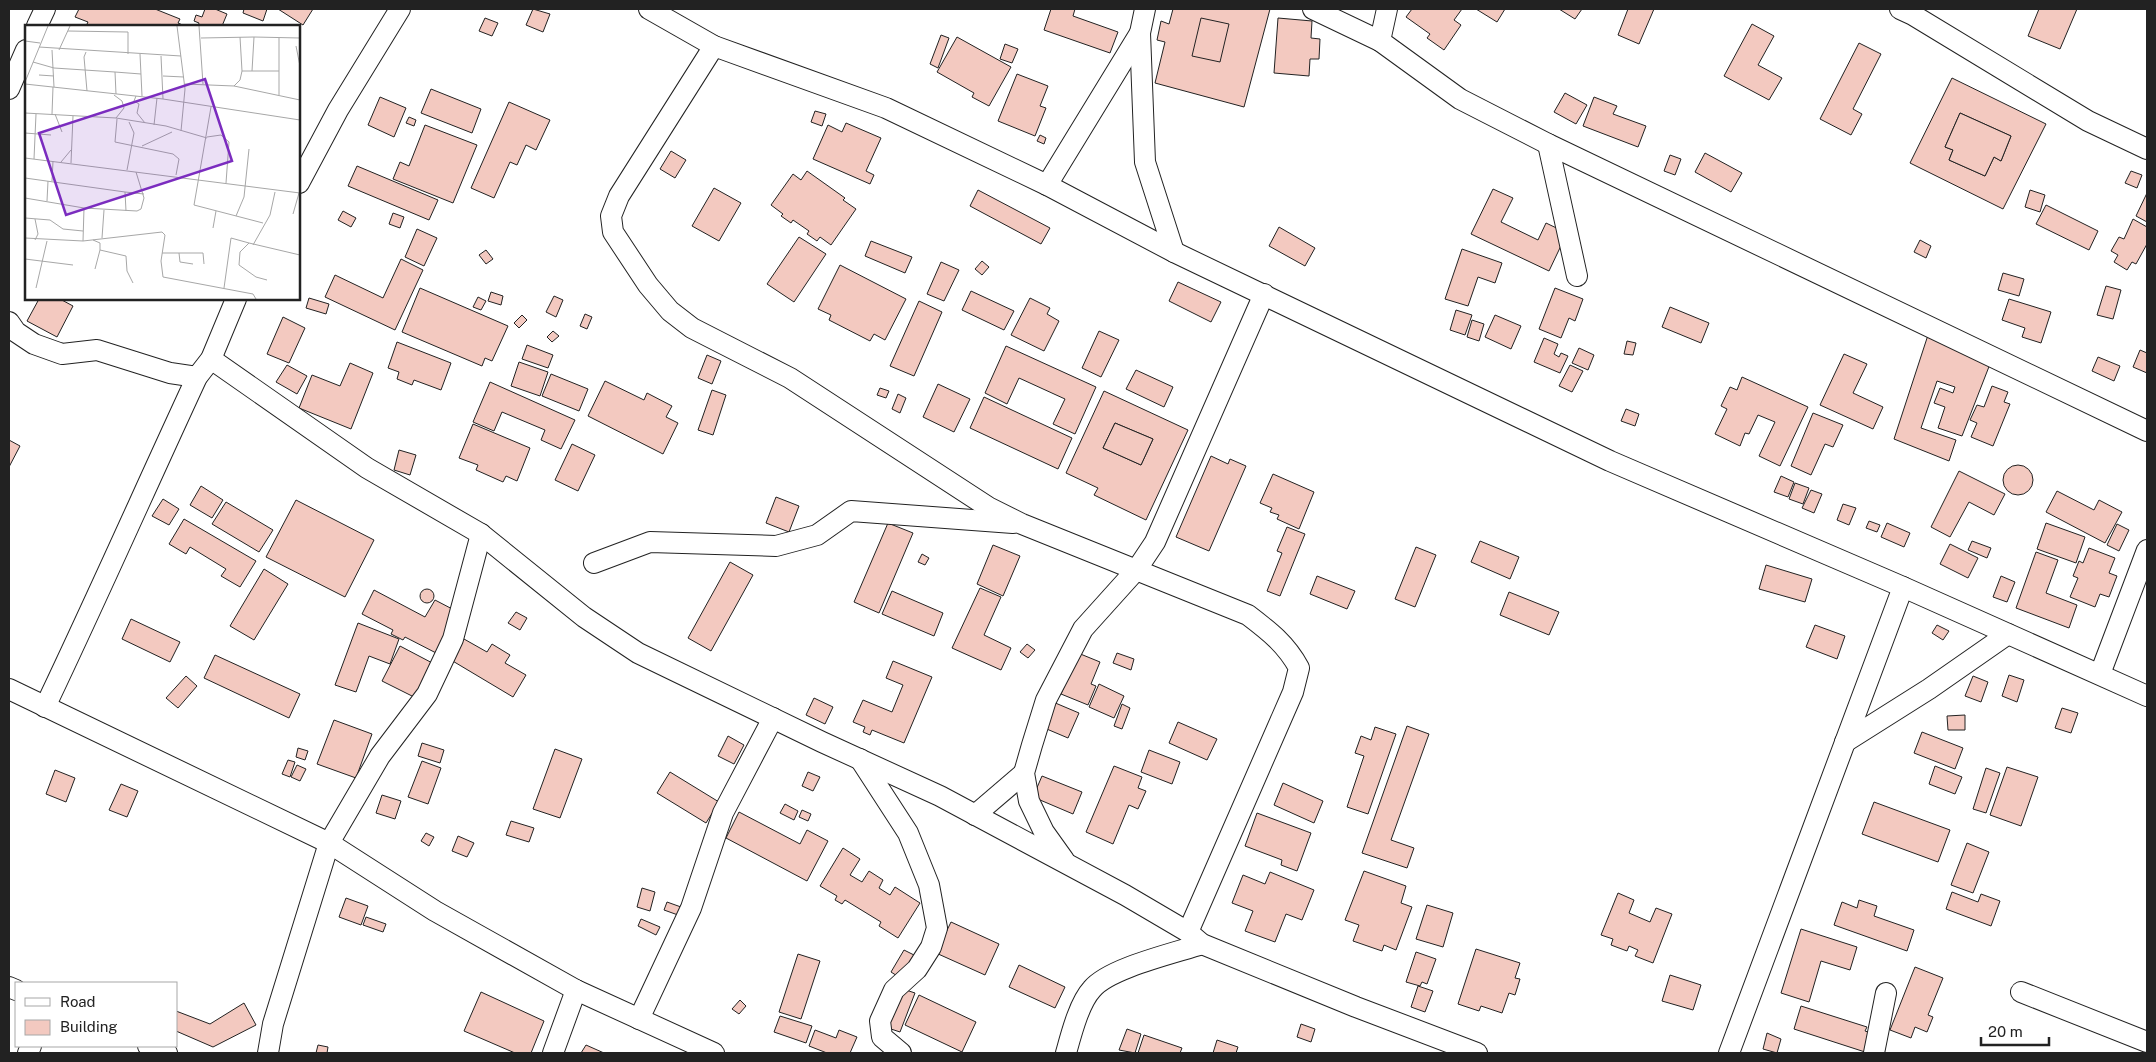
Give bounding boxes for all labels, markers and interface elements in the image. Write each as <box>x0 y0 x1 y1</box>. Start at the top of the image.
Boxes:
inset map <box>25 25 300 300</box>
legend <box>15 982 178 1047</box>
text: Road <box>60 993 96 1010</box>
scale bar <box>1981 1014 2048 1046</box>
text: Building <box>60 1018 118 1035</box>
text: 20 m <box>1988 1023 2023 1040</box>

